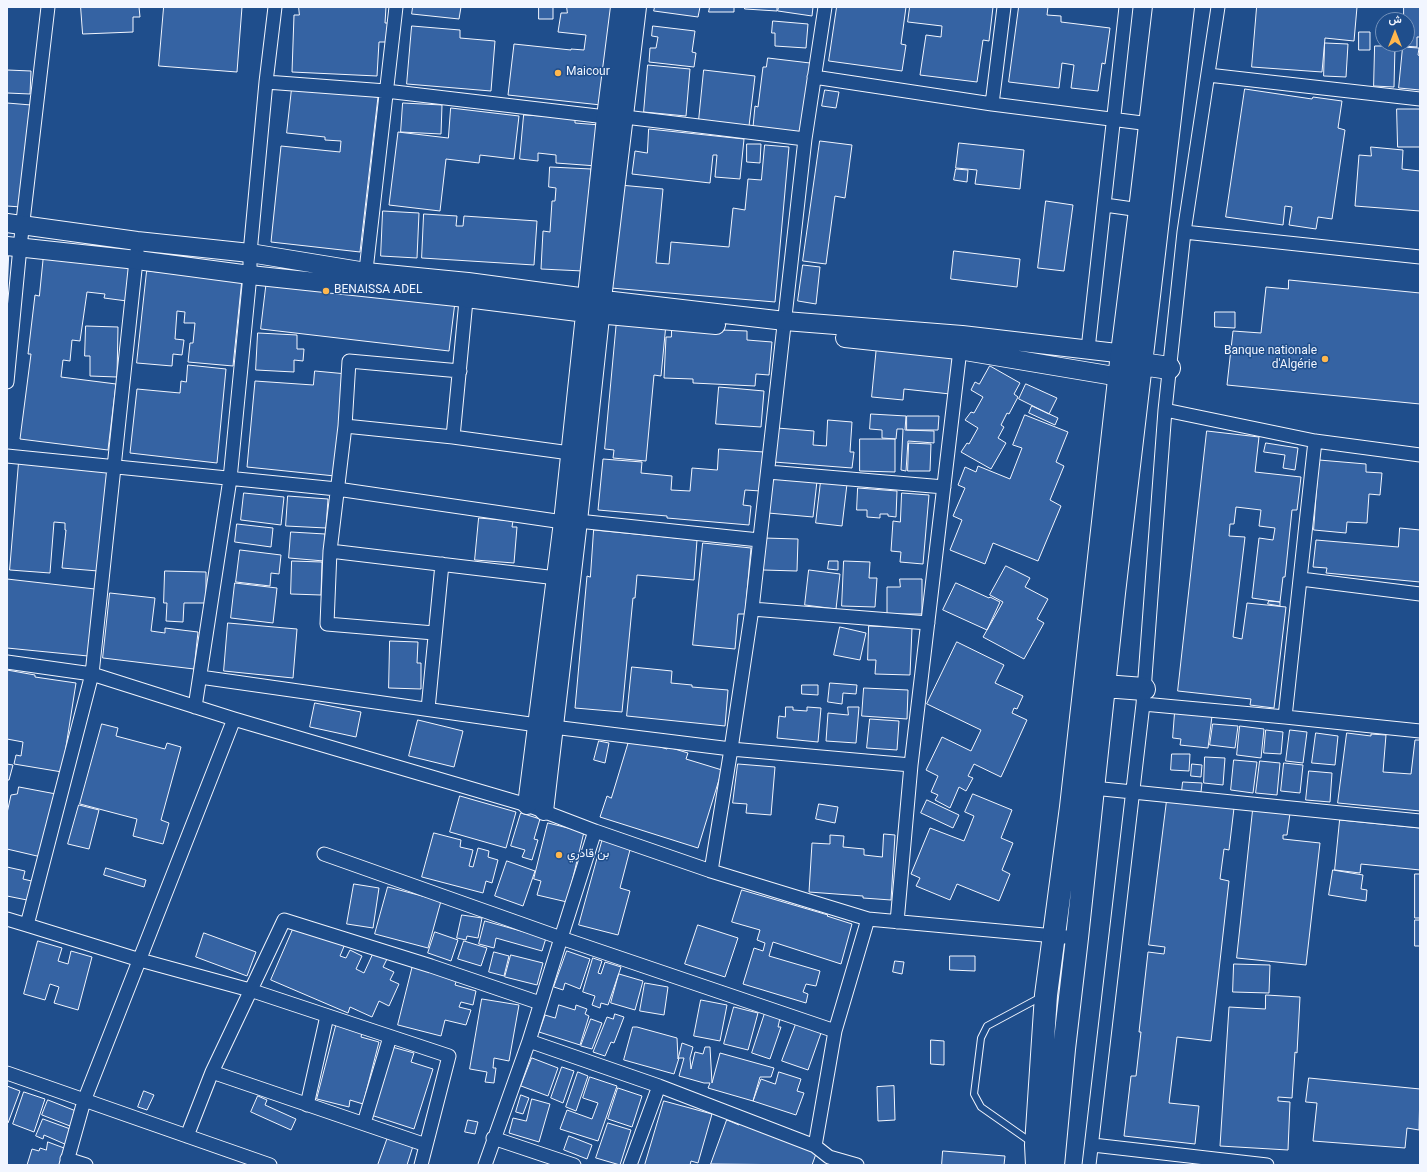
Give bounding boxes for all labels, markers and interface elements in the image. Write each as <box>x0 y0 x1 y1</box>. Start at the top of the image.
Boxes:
north arrow <box>1375 12 1415 52</box>
text: ش <box>1388 12 1402 29</box>
place label: Maicour <box>566 66 610 80</box>
marker: Maicour <box>553 68 563 78</box>
place label: BENAISSA ADEL <box>334 284 422 298</box>
marker: BENAISSA ADEL <box>321 286 331 296</box>
place label: Banque nationale d'Algérie <box>1224 345 1317 373</box>
marker: Banque nationale d'Algérie <box>1320 354 1330 364</box>
place label: بن قادري <box>567 848 609 862</box>
marker: بن قادري <box>554 850 564 860</box>

